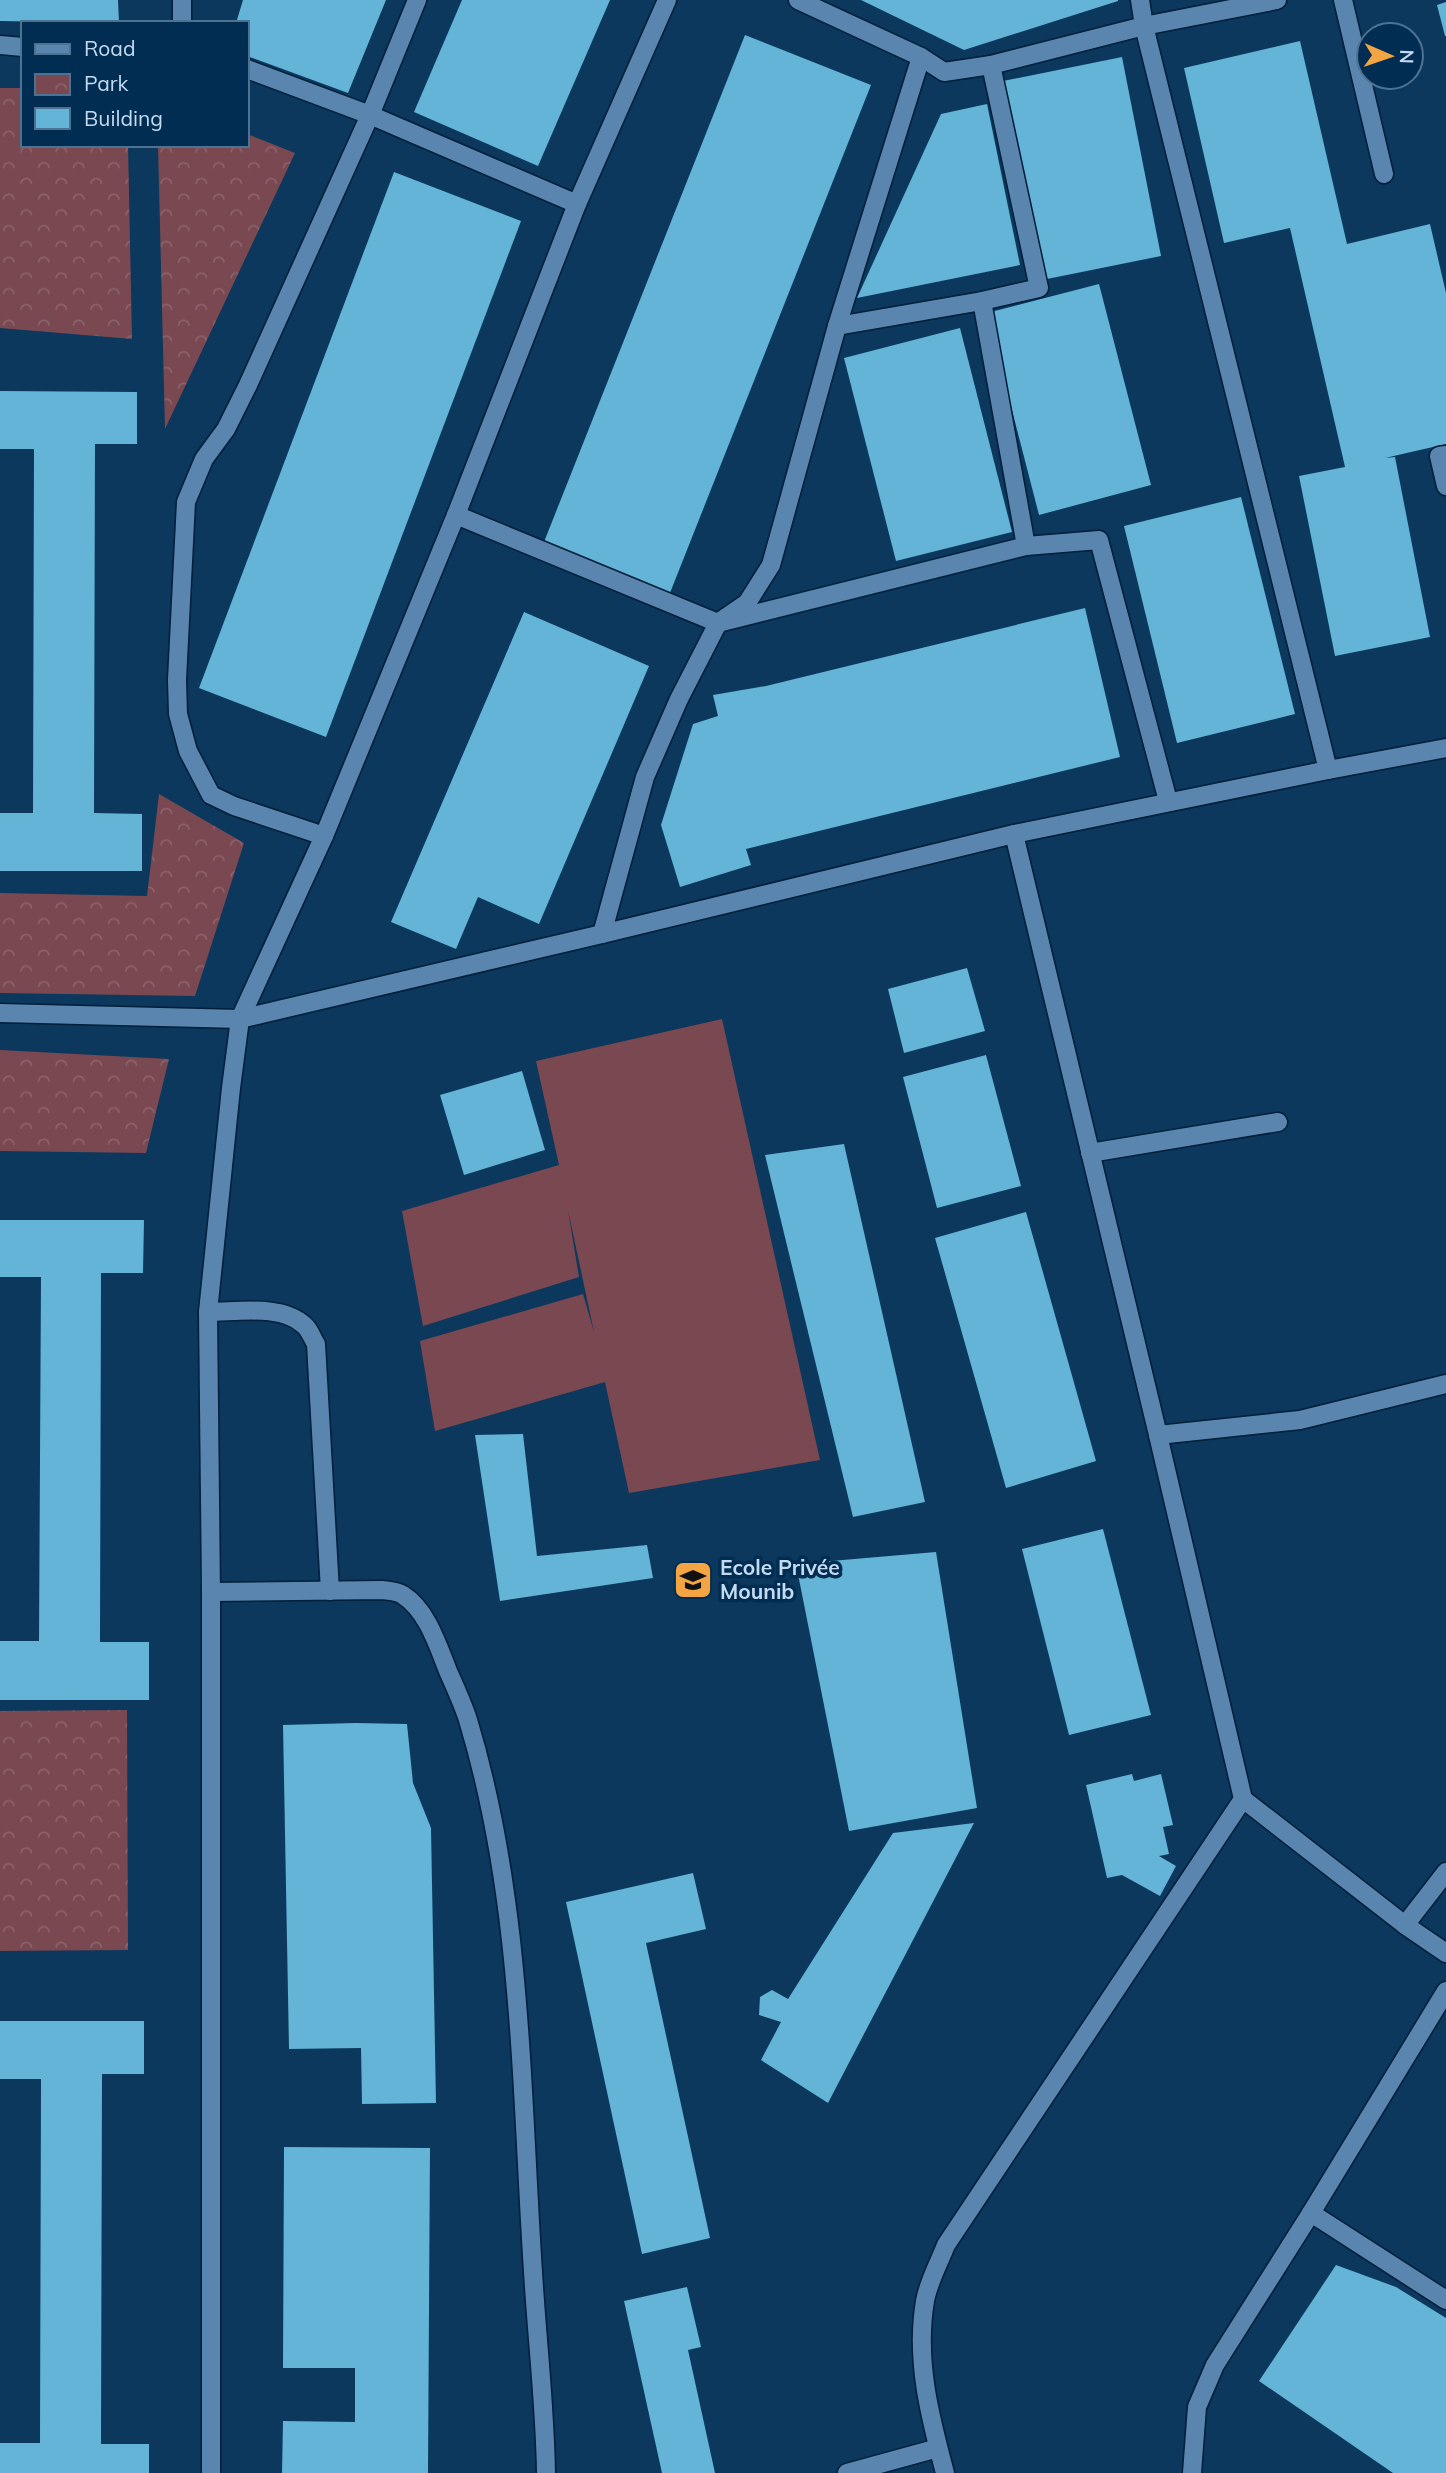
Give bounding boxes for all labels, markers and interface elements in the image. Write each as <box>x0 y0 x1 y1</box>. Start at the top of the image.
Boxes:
legend <box>21 21 248 147</box>
north arrow <box>1355 21 1425 91</box>
text: Road <box>84 35 135 61</box>
text: N <box>1395 49 1419 64</box>
text: Park <box>84 70 128 96</box>
text: Building <box>84 105 163 131</box>
place label: Ecole Privée Mounib <box>720 1554 840 1604</box>
school or university icon: Ecole Privée Mounib <box>672 1559 714 1601</box>

